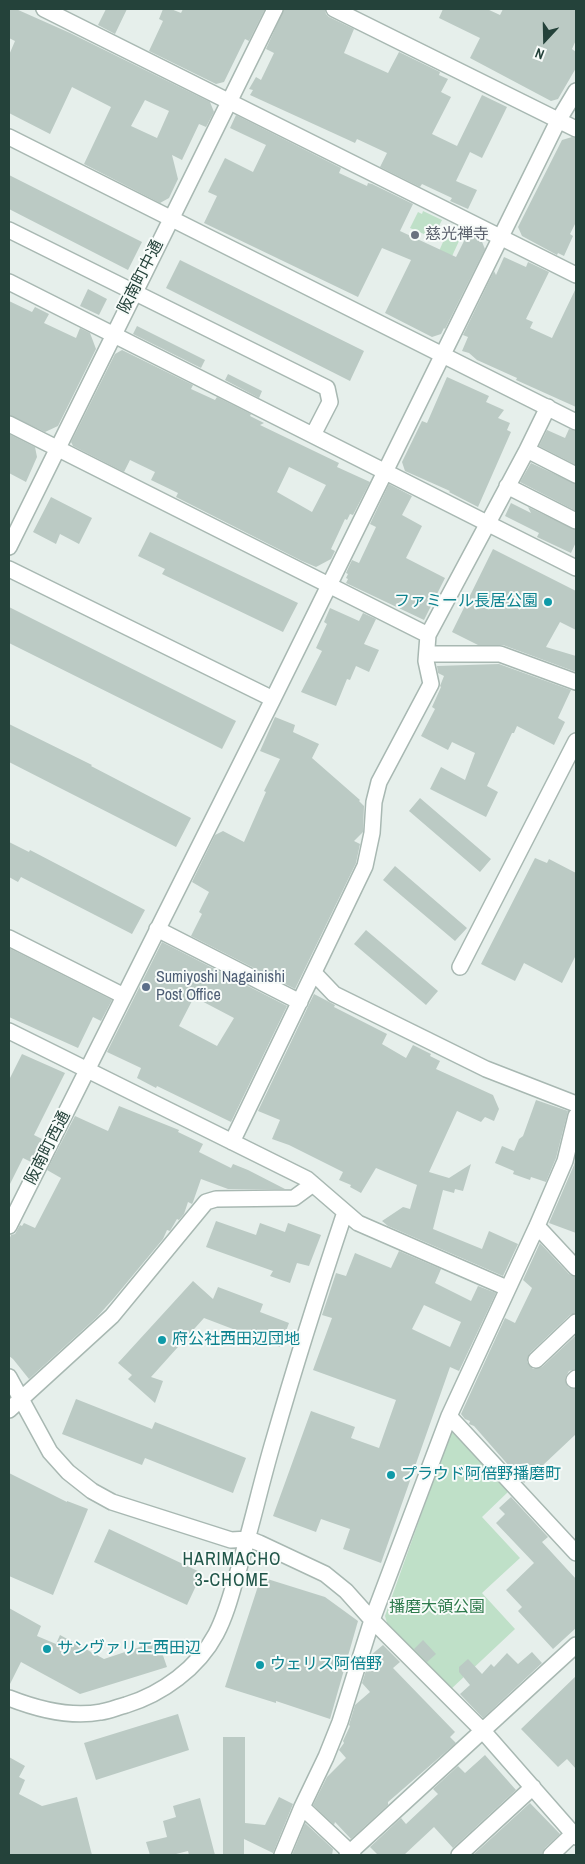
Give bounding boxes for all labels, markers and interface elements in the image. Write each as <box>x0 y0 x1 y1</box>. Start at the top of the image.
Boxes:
north arrow <box>520 15 570 65</box>
text: N <box>533 44 547 64</box>
place label: 慈光禅寺 <box>425 225 489 245</box>
marker: 慈光禅寺 <box>409 229 421 241</box>
street label: 阪南町中通 <box>114 237 168 317</box>
place label: ファミール長居公園 <box>394 592 538 612</box>
marker: ファミール長居公園 <box>542 596 554 608</box>
place label: Sumiyoshi Nagainishi Post Office <box>156 968 285 1006</box>
marker: Sumiyoshi Nagainishi Post Office <box>140 981 152 993</box>
street label: 阪南町西通 <box>21 1108 75 1188</box>
place label: 府公社西田辺団地 <box>172 1330 300 1350</box>
marker: 府公社西田辺団地 <box>156 1334 168 1346</box>
place label: プラウド阿倍野播磨町 <box>401 1465 561 1485</box>
marker: プラウド阿倍野播磨町 <box>385 1469 397 1481</box>
district label: HARIMACHO 3-CHOME <box>181 1549 283 1592</box>
park label: 播磨大領公園 <box>389 1598 485 1618</box>
place label: サンヴァリエ西田辺 <box>57 1639 201 1659</box>
marker: サンヴァリエ西田辺 <box>41 1643 53 1655</box>
place label: ウェリス阿倍野 <box>270 1655 382 1675</box>
marker: ウェリス阿倍野 <box>254 1659 266 1671</box>

